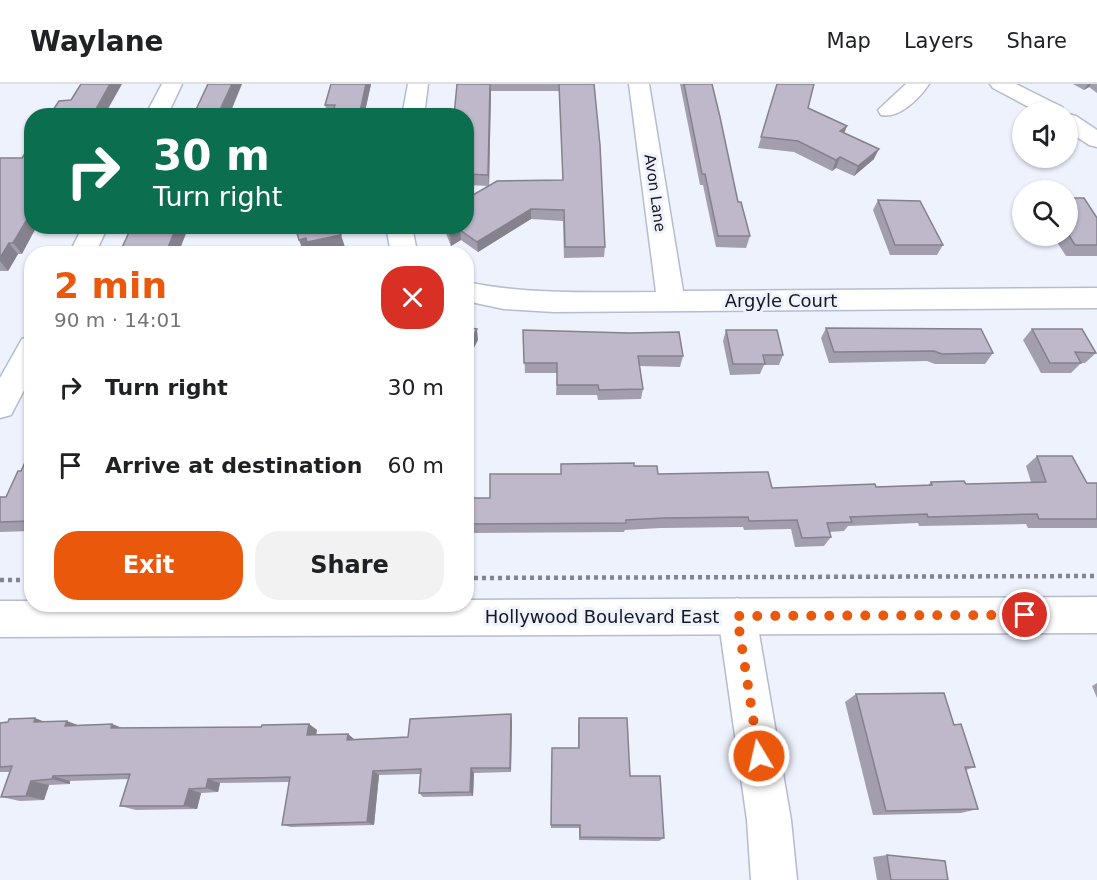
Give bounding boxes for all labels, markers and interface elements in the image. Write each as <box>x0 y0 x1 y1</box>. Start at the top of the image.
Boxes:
text: Waylane <box>30 25 164 58</box>
text: Map <box>827 29 871 53</box>
text: Layers <box>904 29 973 53</box>
text: Share <box>1006 29 1067 53</box>
map controls <box>1012 102 1078 246</box>
button: sound <box>1012 102 1078 168</box>
text: 30 m <box>153 131 270 180</box>
icon: right <box>54 132 132 210</box>
street label: Avon Lane <box>641 153 669 233</box>
button: search <box>1012 180 1078 246</box>
text: Turn right <box>153 181 282 212</box>
text: 2 min <box>54 265 167 306</box>
button: close <box>381 266 444 329</box>
street label: Argyle Court <box>725 290 837 311</box>
text: 90 m · 14:01 <box>54 308 182 332</box>
icon: right <box>54 371 87 404</box>
text: Turn right <box>105 375 228 400</box>
text: 30 m <box>388 375 444 400</box>
icon: arrive <box>54 449 87 482</box>
text: Arrive at destination <box>105 453 362 478</box>
text: 60 m <box>388 453 444 478</box>
button: Exit <box>54 531 243 600</box>
button: Share <box>255 531 444 600</box>
pin <box>999 589 1050 640</box>
icon: arrive <box>1008 598 1041 631</box>
street label: Hollywood Boulevard East <box>485 606 719 627</box>
position arrow <box>727 724 791 788</box>

